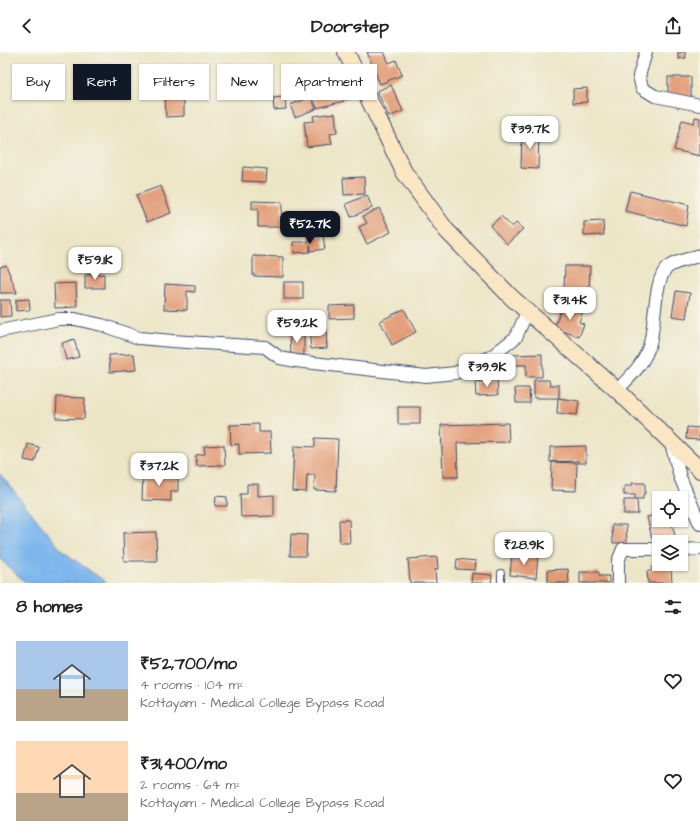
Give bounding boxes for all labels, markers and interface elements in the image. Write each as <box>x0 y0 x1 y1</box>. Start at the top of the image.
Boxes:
text: Doorstep <box>311 14 389 39</box>
icon: back <box>16 15 38 37</box>
icon: share <box>662 15 684 37</box>
chip: Buy <box>12 64 65 100</box>
chip: Rent <box>73 64 131 100</box>
chip: Filters <box>139 64 209 100</box>
chip: New <box>217 64 273 100</box>
chip: Apartment <box>281 64 377 100</box>
pin: ₹39.7K <box>497 116 563 150</box>
text: ₹39.7K <box>510 120 550 138</box>
pin: ₹52.7K <box>277 211 343 245</box>
text: ₹52.7K <box>289 215 331 233</box>
pin: ₹59.1K <box>62 247 128 281</box>
text: ₹59.1K <box>77 251 113 269</box>
pin: ₹31.4K <box>537 287 603 321</box>
text: ₹31.4K <box>553 291 587 309</box>
pin: ₹59.2K <box>264 310 330 344</box>
text: ₹59.2K <box>276 314 318 332</box>
pin: ₹39.9K <box>454 354 520 388</box>
text: ₹39.9K <box>468 358 506 376</box>
pin: ₹37.2K <box>126 453 192 487</box>
text: ₹37.2K <box>139 457 179 475</box>
map controls <box>652 491 688 571</box>
button: locate <box>652 491 688 527</box>
pin: ₹28.9K <box>491 532 557 566</box>
button: layers <box>652 535 688 571</box>
text: ₹28.9K <box>504 536 544 554</box>
text: 8 homes <box>16 595 83 619</box>
icon: filters <box>662 596 684 618</box>
text: ₹52,700/mo <box>140 652 237 676</box>
icon: home <box>48 657 96 705</box>
icon: heart <box>662 670 684 692</box>
text: 4 rooms · 104 m² <box>140 676 244 694</box>
text: Kottayam - Medical College Bypass Road <box>140 694 384 712</box>
text: ₹31,400/mo <box>140 752 227 776</box>
icon: home <box>48 757 96 805</box>
icon: heart <box>662 770 684 792</box>
text: 2 rooms · 64 m² <box>140 776 241 794</box>
text: Kottayam - Medical College Bypass Road <box>140 794 384 812</box>

